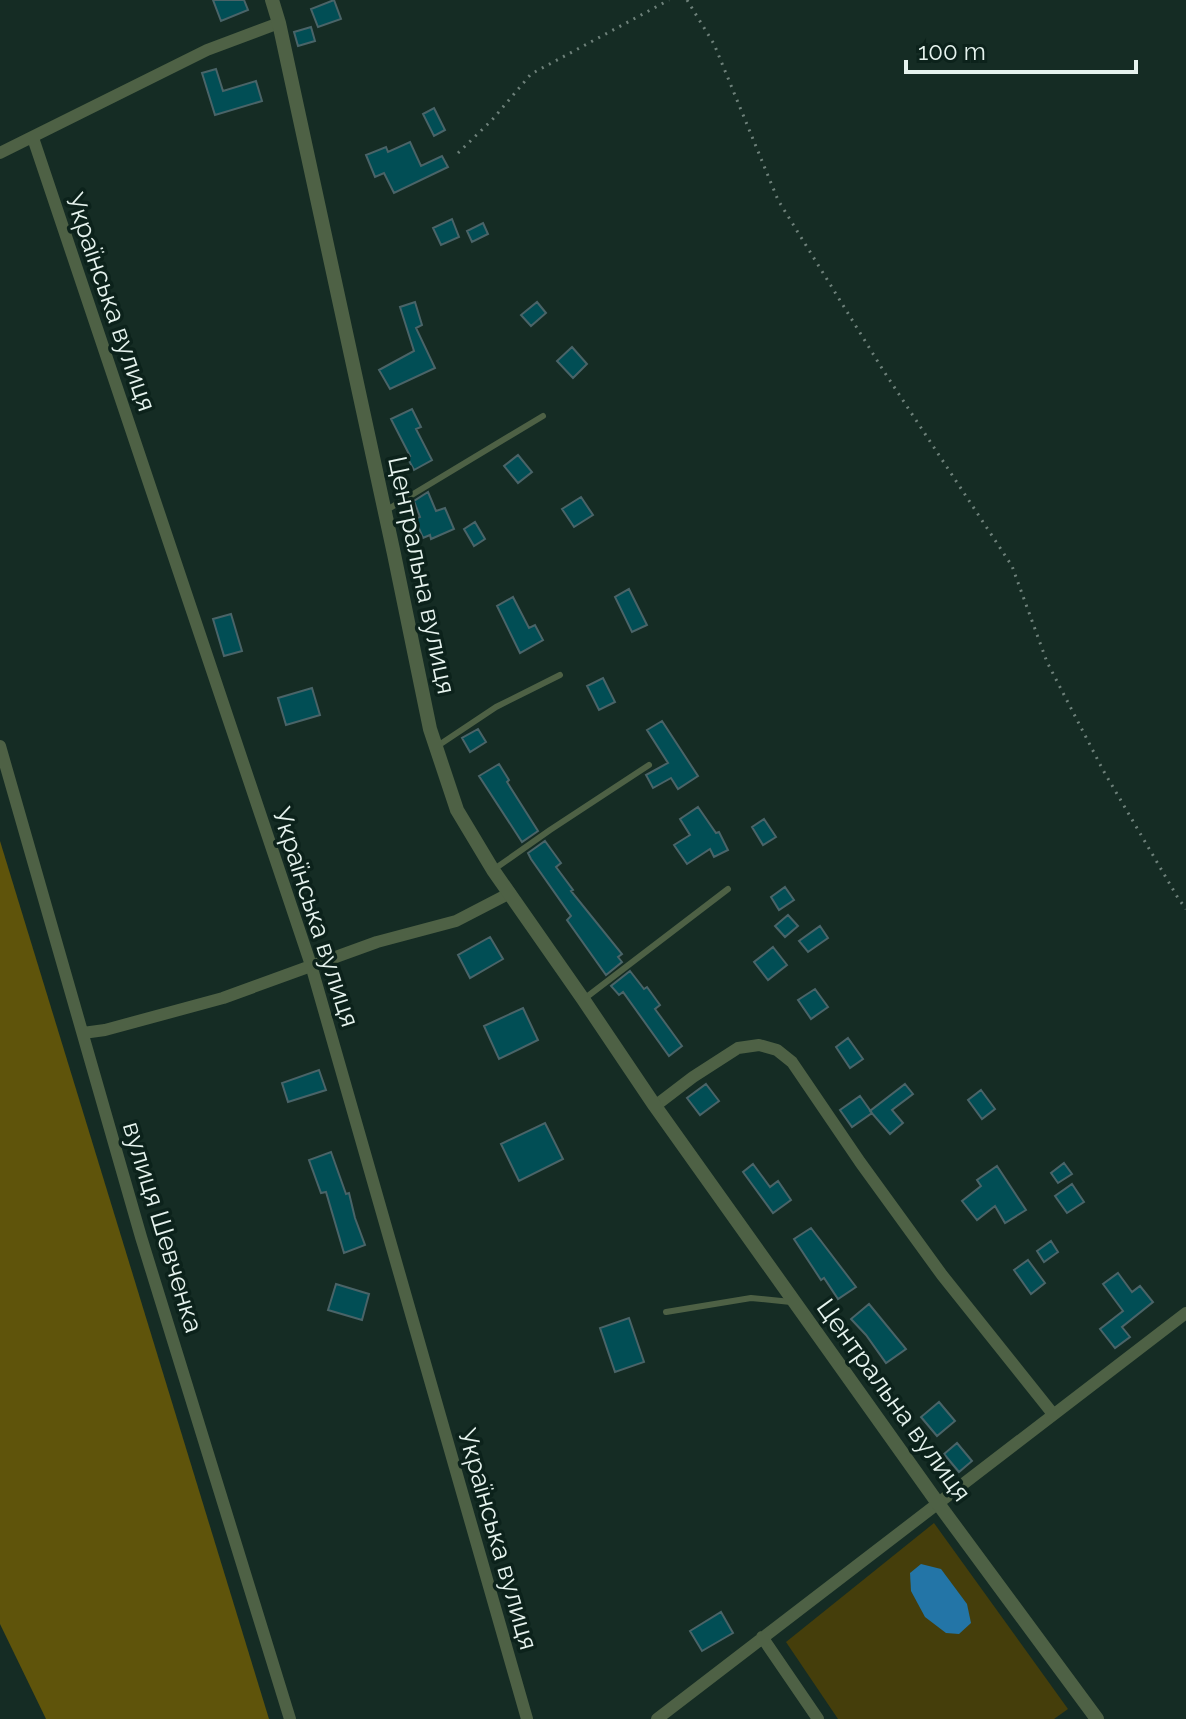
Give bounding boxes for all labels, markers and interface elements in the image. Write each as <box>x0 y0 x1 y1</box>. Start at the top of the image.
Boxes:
scale bar <box>906 24 1136 74</box>
text: 100 m <box>918 37 986 66</box>
street label: Українська вулиця <box>60 189 162 415</box>
street label: Центральна вулиця <box>382 453 462 697</box>
street label: Українська вулиця <box>266 804 366 1030</box>
street label: вулиця Шевченка <box>117 1118 209 1336</box>
street label: Центральна вулиця <box>811 1293 977 1507</box>
street label: Українська вулиця <box>452 1425 544 1653</box>

